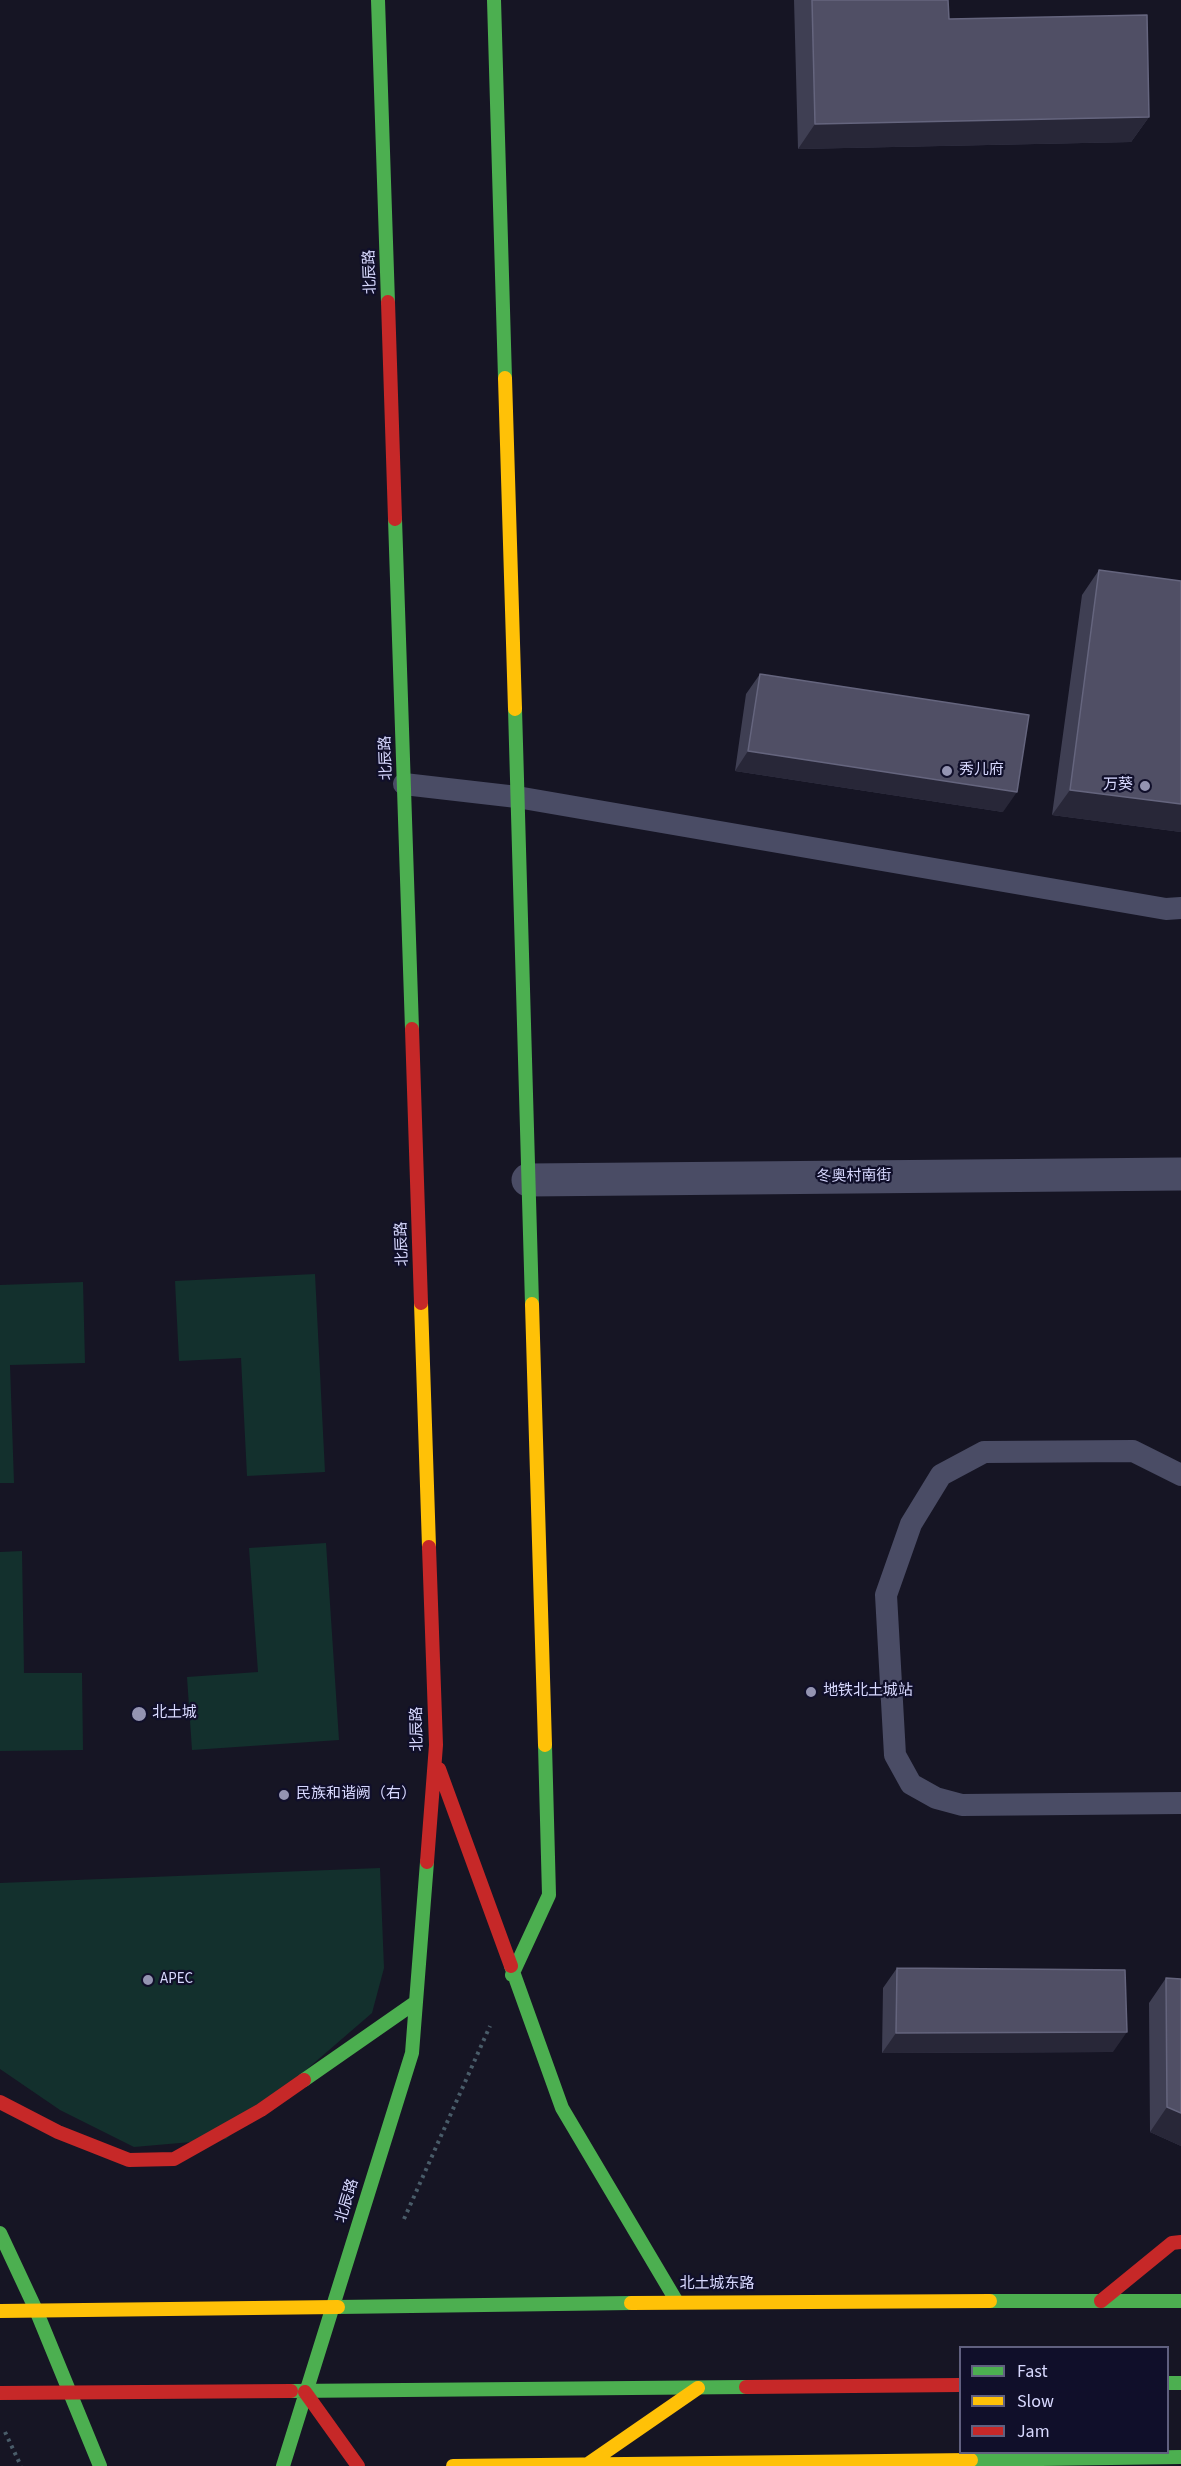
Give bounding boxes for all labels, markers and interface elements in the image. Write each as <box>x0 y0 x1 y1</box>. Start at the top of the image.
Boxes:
street label: 北辰路 <box>361 249 381 295</box>
street label: 北辰路 <box>377 735 397 781</box>
place label: 秀儿府 <box>959 762 1004 780</box>
marker: 秀儿府 <box>940 764 954 778</box>
place label: 万葵 <box>1103 777 1133 795</box>
marker: 万葵 <box>1138 779 1152 793</box>
street label: 冬奥村南街 <box>816 1167 892 1187</box>
street label: 北辰路 <box>393 1221 413 1267</box>
place label: 地铁北土城站 <box>823 1683 913 1701</box>
marker: 地铁北土城站 <box>804 1685 818 1699</box>
marker: 北土城 <box>130 1705 148 1723</box>
place label: 北土城 <box>152 1705 197 1723</box>
street label: 北辰路 <box>409 1706 427 1752</box>
place label: 民族和谐阙（右） <box>296 1786 416 1804</box>
marker: 民族和谐阙（右） <box>277 1788 291 1802</box>
place label: APEC <box>160 1971 193 1989</box>
marker: APEC <box>141 1973 155 1987</box>
street label: 北辰路 <box>333 2177 363 2225</box>
street label: 北土城东路 <box>680 2276 754 2294</box>
legend <box>959 2346 1169 2454</box>
text: Fast <box>1017 2359 1048 2384</box>
text: Slow <box>1017 2389 1054 2414</box>
text: Jam <box>1017 2419 1050 2444</box>

